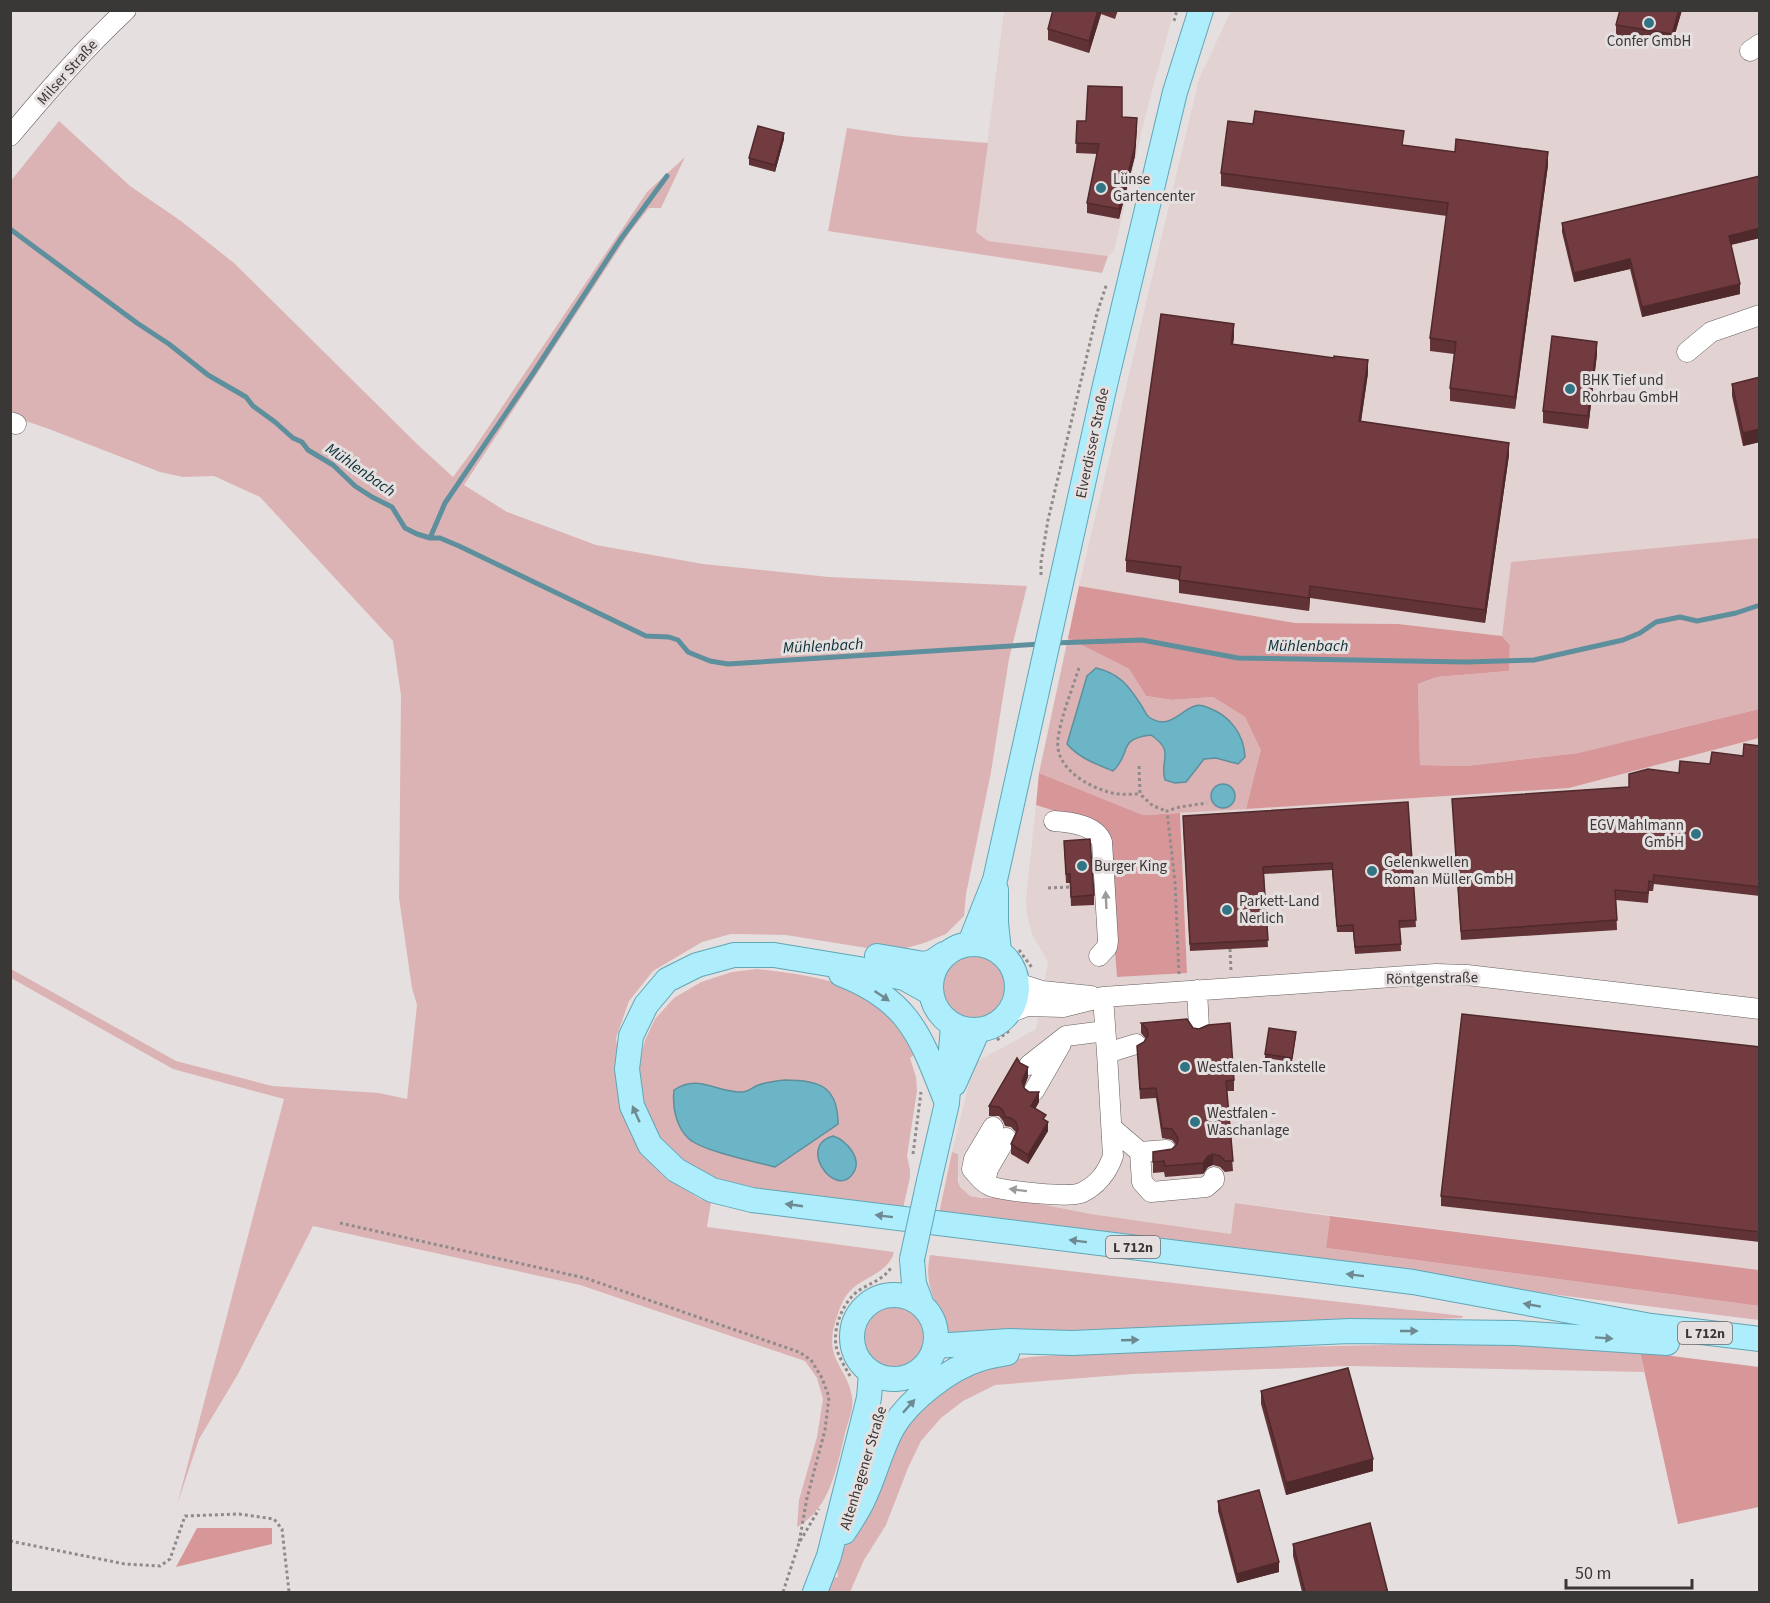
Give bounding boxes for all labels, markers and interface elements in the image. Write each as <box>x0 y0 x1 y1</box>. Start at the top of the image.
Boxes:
marker: Confer GmbH <box>1642 16 1656 30</box>
place label: Confer GmbH <box>1607 31 1691 52</box>
street label: Milser Straße <box>32 35 102 110</box>
place label: Lünse Gartencenter <box>1113 169 1196 207</box>
marker: Lünse Gartencenter <box>1094 181 1108 195</box>
place label: BHK Tief und Rohrbau GmbH <box>1582 370 1678 408</box>
marker: BHK Tief und Rohrbau GmbH <box>1563 382 1577 396</box>
street label: Elverdisser Straße <box>1071 386 1114 500</box>
water label: Mühlenbach <box>321 438 400 502</box>
water label: Mühlenbach <box>782 633 864 659</box>
water label: Mühlenbach <box>1268 635 1348 657</box>
place label: EGV Mahlmann GmbH <box>1589 815 1684 853</box>
marker: EGV Mahlmann GmbH <box>1689 827 1703 841</box>
place label: Gelenkwellen Roman Müller GmbH <box>1384 852 1514 890</box>
place label: Burger King <box>1094 856 1168 877</box>
marker: Burger King <box>1075 859 1089 873</box>
marker: Gelenkwellen Roman Müller GmbH <box>1365 864 1379 878</box>
one-way arrow <box>1101 890 1110 909</box>
place label: Parkett-Land Nerlich <box>1239 891 1320 929</box>
marker: Parkett-Land Nerlich <box>1220 903 1234 917</box>
street label: Röntgenstraße <box>1386 967 1478 990</box>
one-way arrow <box>874 990 890 1001</box>
place label: Westfalen-Tankstelle <box>1197 1057 1326 1078</box>
marker: Westfalen-Tankstelle <box>1178 1060 1192 1074</box>
place label: Westfalen - Waschanlage <box>1207 1103 1289 1141</box>
one-way arrow <box>631 1105 640 1123</box>
marker: Westfalen - Waschanlage <box>1188 1115 1202 1129</box>
one-way arrow <box>1008 1185 1027 1195</box>
one-way arrow <box>785 1201 804 1210</box>
one-way arrow <box>875 1212 894 1221</box>
one-way arrow <box>1068 1236 1087 1245</box>
road number: L 712n <box>1106 1236 1160 1258</box>
one-way arrow <box>1345 1270 1364 1280</box>
one-way arrow <box>1522 1300 1541 1309</box>
road number: L 712n <box>1678 1322 1732 1344</box>
one-way arrow <box>1399 1326 1418 1336</box>
one-way arrow <box>1594 1333 1613 1343</box>
one-way arrow <box>1120 1336 1139 1345</box>
one-way arrow <box>902 1399 916 1413</box>
street label: Altenhagener Straße <box>835 1404 892 1532</box>
scale bar <box>1566 1552 1692 1590</box>
text: 50 m <box>1575 1561 1611 1586</box>

